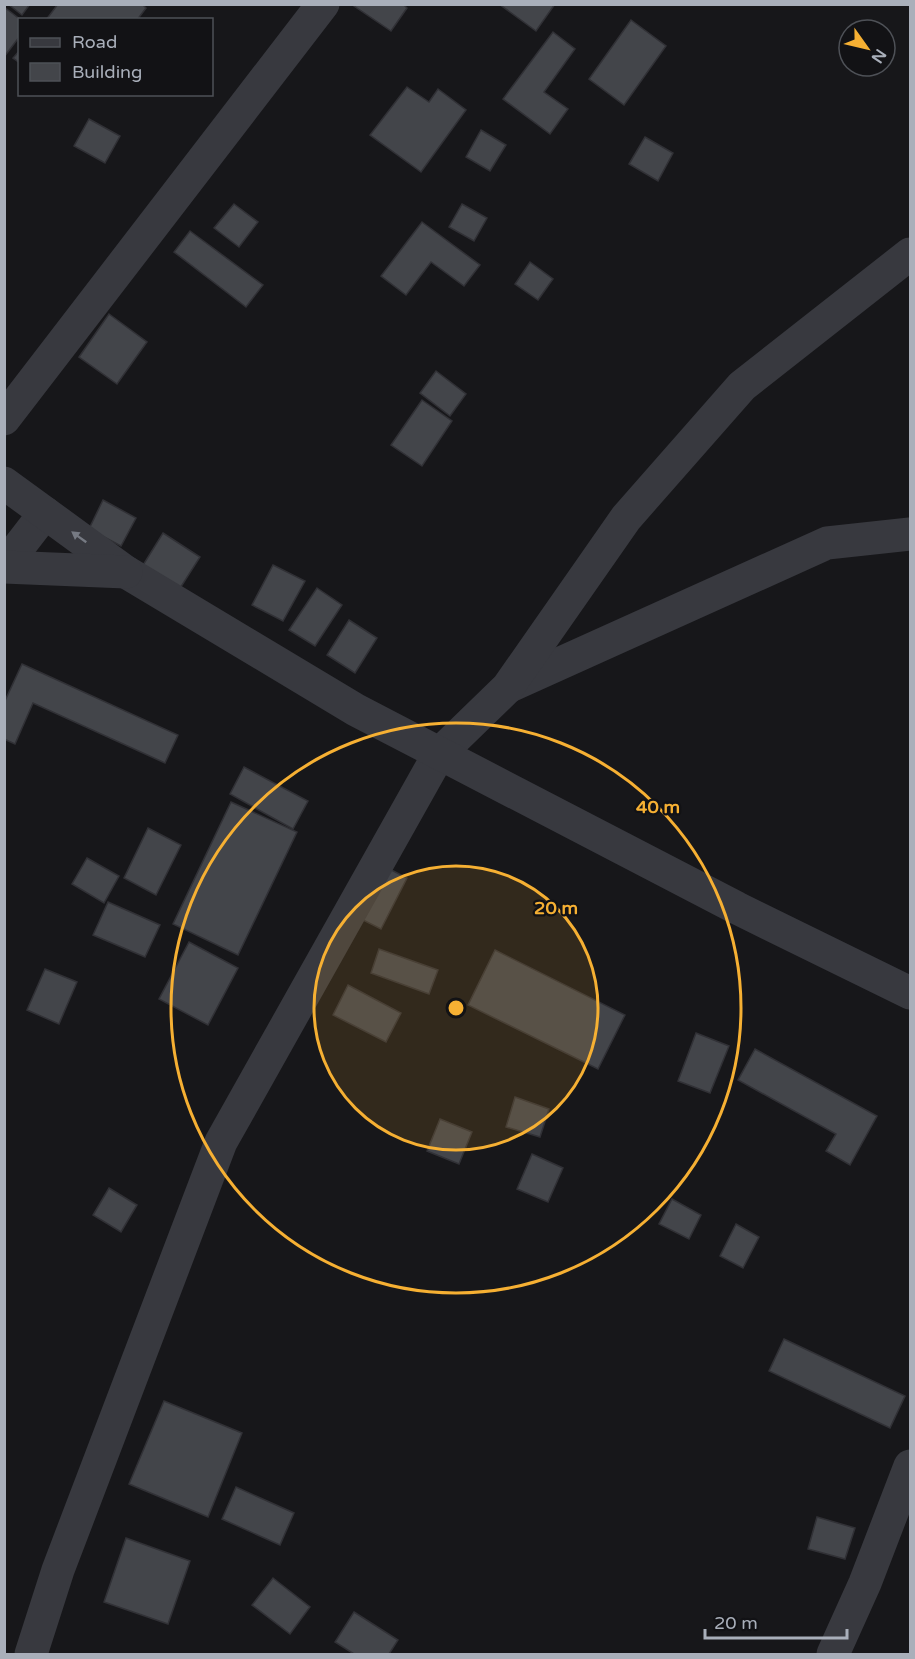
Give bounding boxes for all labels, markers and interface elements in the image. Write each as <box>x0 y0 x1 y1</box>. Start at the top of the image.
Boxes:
legend <box>18 18 213 96</box>
north arrow <box>837 18 897 78</box>
text: Road <box>72 31 117 53</box>
text: N <box>867 45 890 67</box>
text: Building <box>72 61 142 83</box>
one-way arrow <box>71 532 86 544</box>
text: 40 m <box>636 796 680 818</box>
text: 20 m <box>534 897 578 919</box>
centre of rings <box>446 998 466 1018</box>
scale bar <box>705 1602 848 1640</box>
text: 20 m <box>714 1612 758 1634</box>

